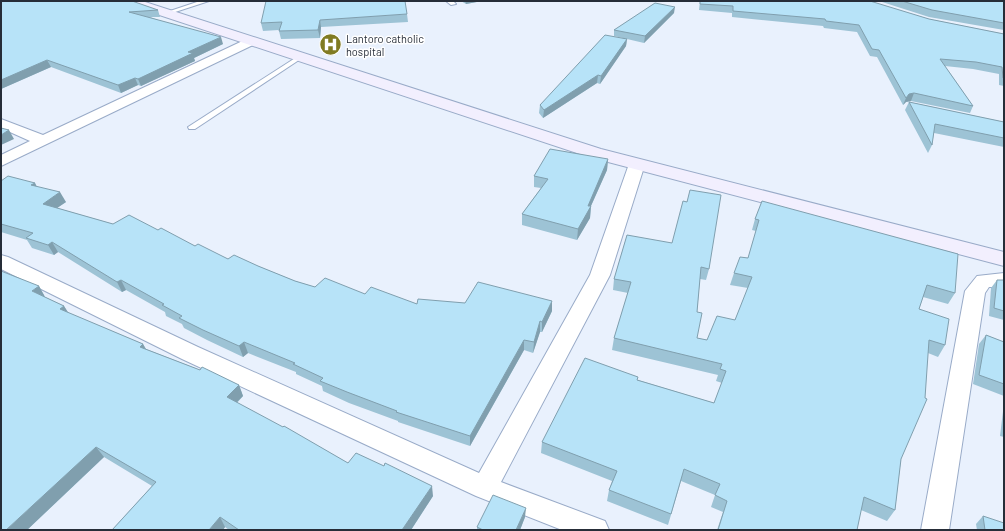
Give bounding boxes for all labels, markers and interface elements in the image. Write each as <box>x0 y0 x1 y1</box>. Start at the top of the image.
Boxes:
hospital icon: Lantoro catholic hospital <box>317 31 343 57</box>
place label: Lantoro catholic hospital <box>346 32 424 58</box>

